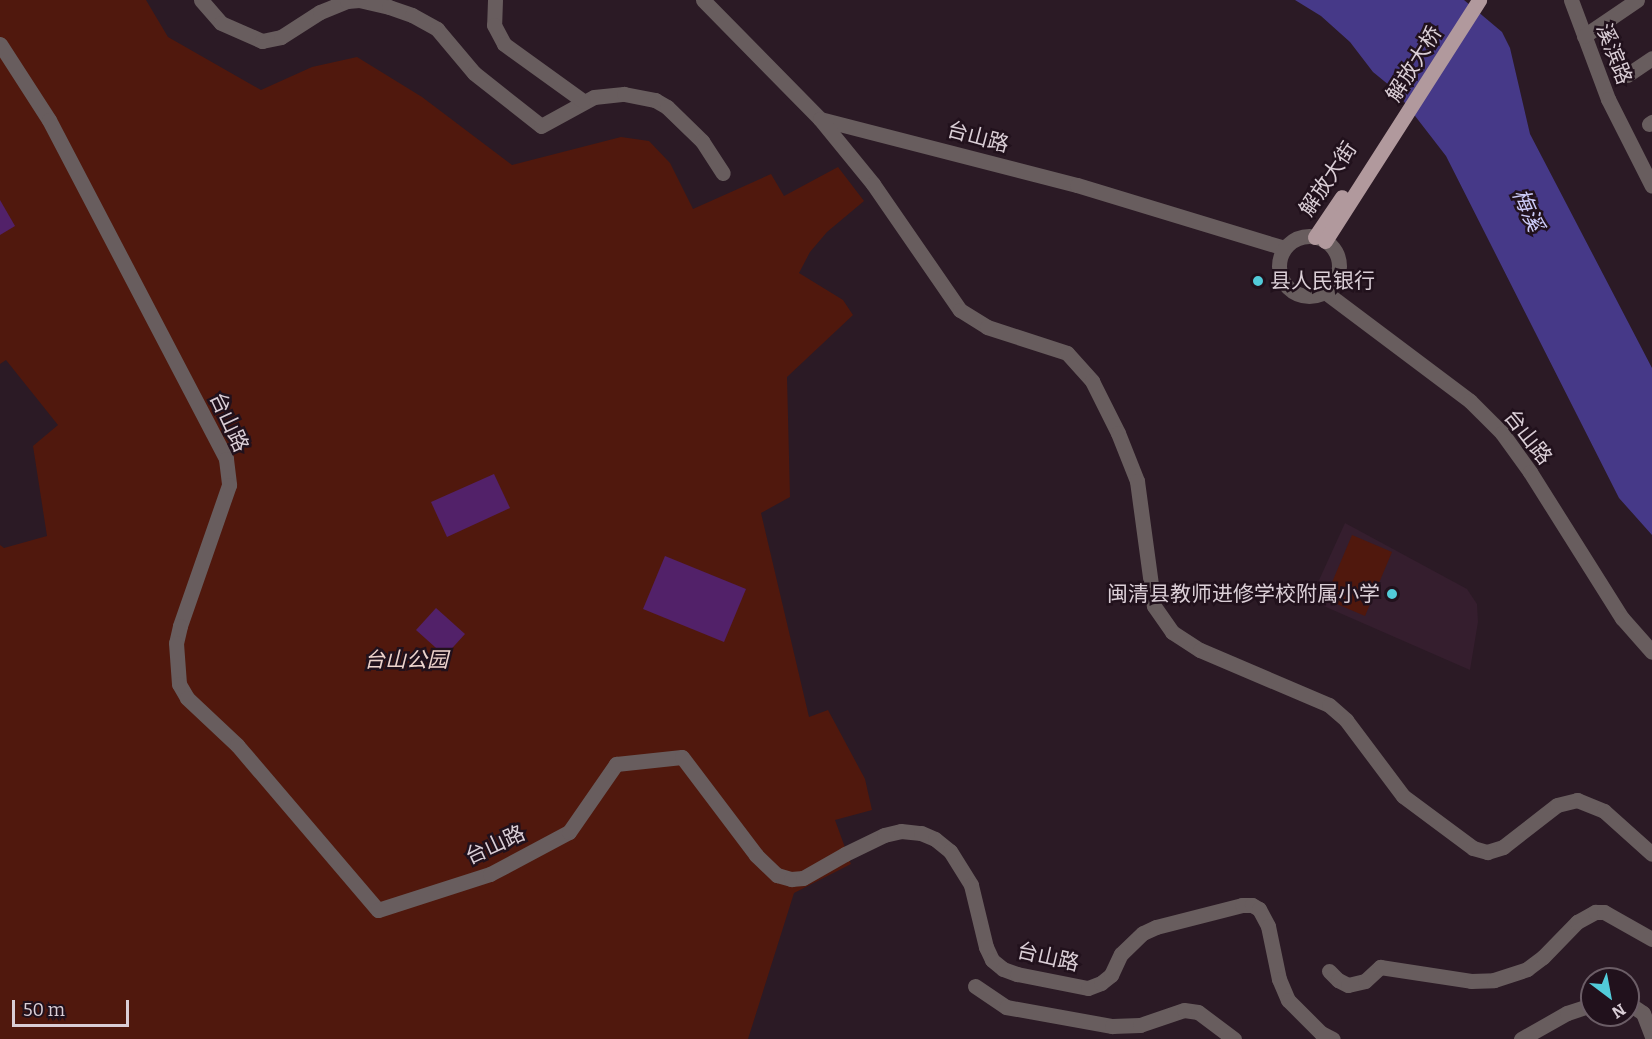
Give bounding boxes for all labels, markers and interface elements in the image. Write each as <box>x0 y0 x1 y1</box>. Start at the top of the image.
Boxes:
street label: 溪滨路 <box>1591 20 1637 88</box>
street label: 解放大桥 <box>1381 22 1447 106</box>
street label: 台山路 <box>944 117 1012 157</box>
street label: 解放大街 <box>1294 137 1362 221</box>
water label: 梅溪 <box>1507 185 1549 235</box>
place label: 县人民银行 <box>1270 268 1375 294</box>
marker: 县人民银行 <box>1251 274 1265 288</box>
street label: 台山路 <box>204 388 254 456</box>
street label: 台山路 <box>1499 404 1557 470</box>
place label: 闽清县教师进修学校附属小学 <box>1107 581 1380 607</box>
marker: 闽清县教师进修学校附属小学 <box>1385 587 1399 601</box>
park label: 台山公园 <box>364 647 448 673</box>
street label: 台山路 <box>461 820 529 870</box>
street label: 台山路 <box>1014 938 1082 976</box>
north arrow <box>1580 967 1640 1027</box>
scale bar <box>15 988 132 1026</box>
text: 50 m <box>23 999 65 1021</box>
text: N <box>1608 1000 1629 1022</box>

